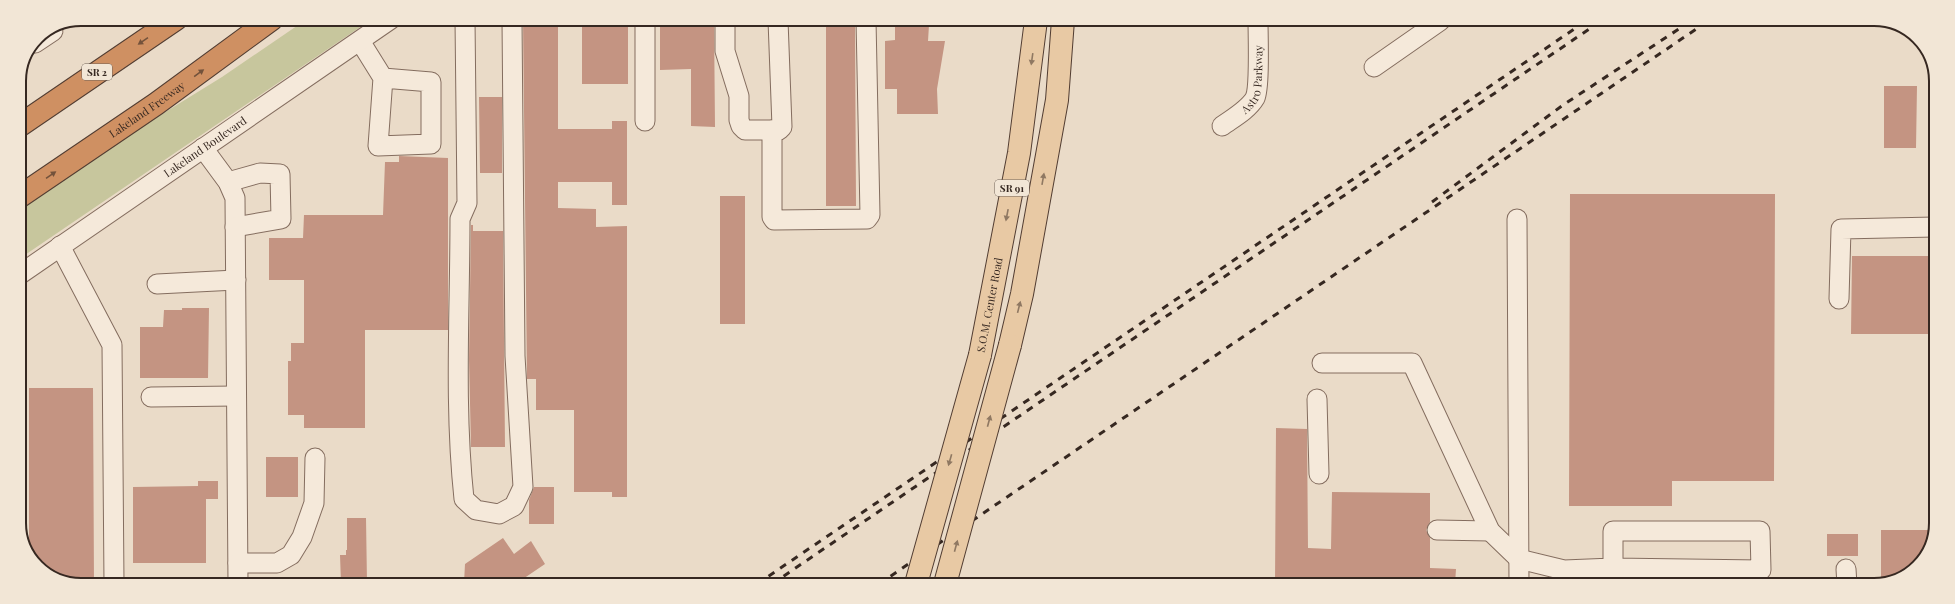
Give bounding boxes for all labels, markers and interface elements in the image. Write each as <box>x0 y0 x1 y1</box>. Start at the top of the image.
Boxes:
one-way arrow <box>138 37 149 45</box>
street label: Astro Parkway <box>1237 45 1265 117</box>
one-way arrow <box>1029 53 1035 65</box>
road number: SR 2 <box>82 64 112 80</box>
one-way arrow <box>194 69 204 77</box>
street label: Lakeland Freeway <box>106 77 188 141</box>
street label: Lakeland Boulevard <box>161 112 250 180</box>
one-way arrow <box>46 171 57 179</box>
one-way arrow <box>1040 173 1046 185</box>
road number: SR 91 <box>995 180 1029 196</box>
one-way arrow <box>1004 209 1010 221</box>
street label: S.O.M. Center Road <box>973 256 1006 354</box>
one-way arrow <box>1017 301 1023 313</box>
one-way arrow <box>987 414 993 427</box>
one-way arrow <box>947 455 953 467</box>
one-way arrow <box>953 540 959 552</box>

